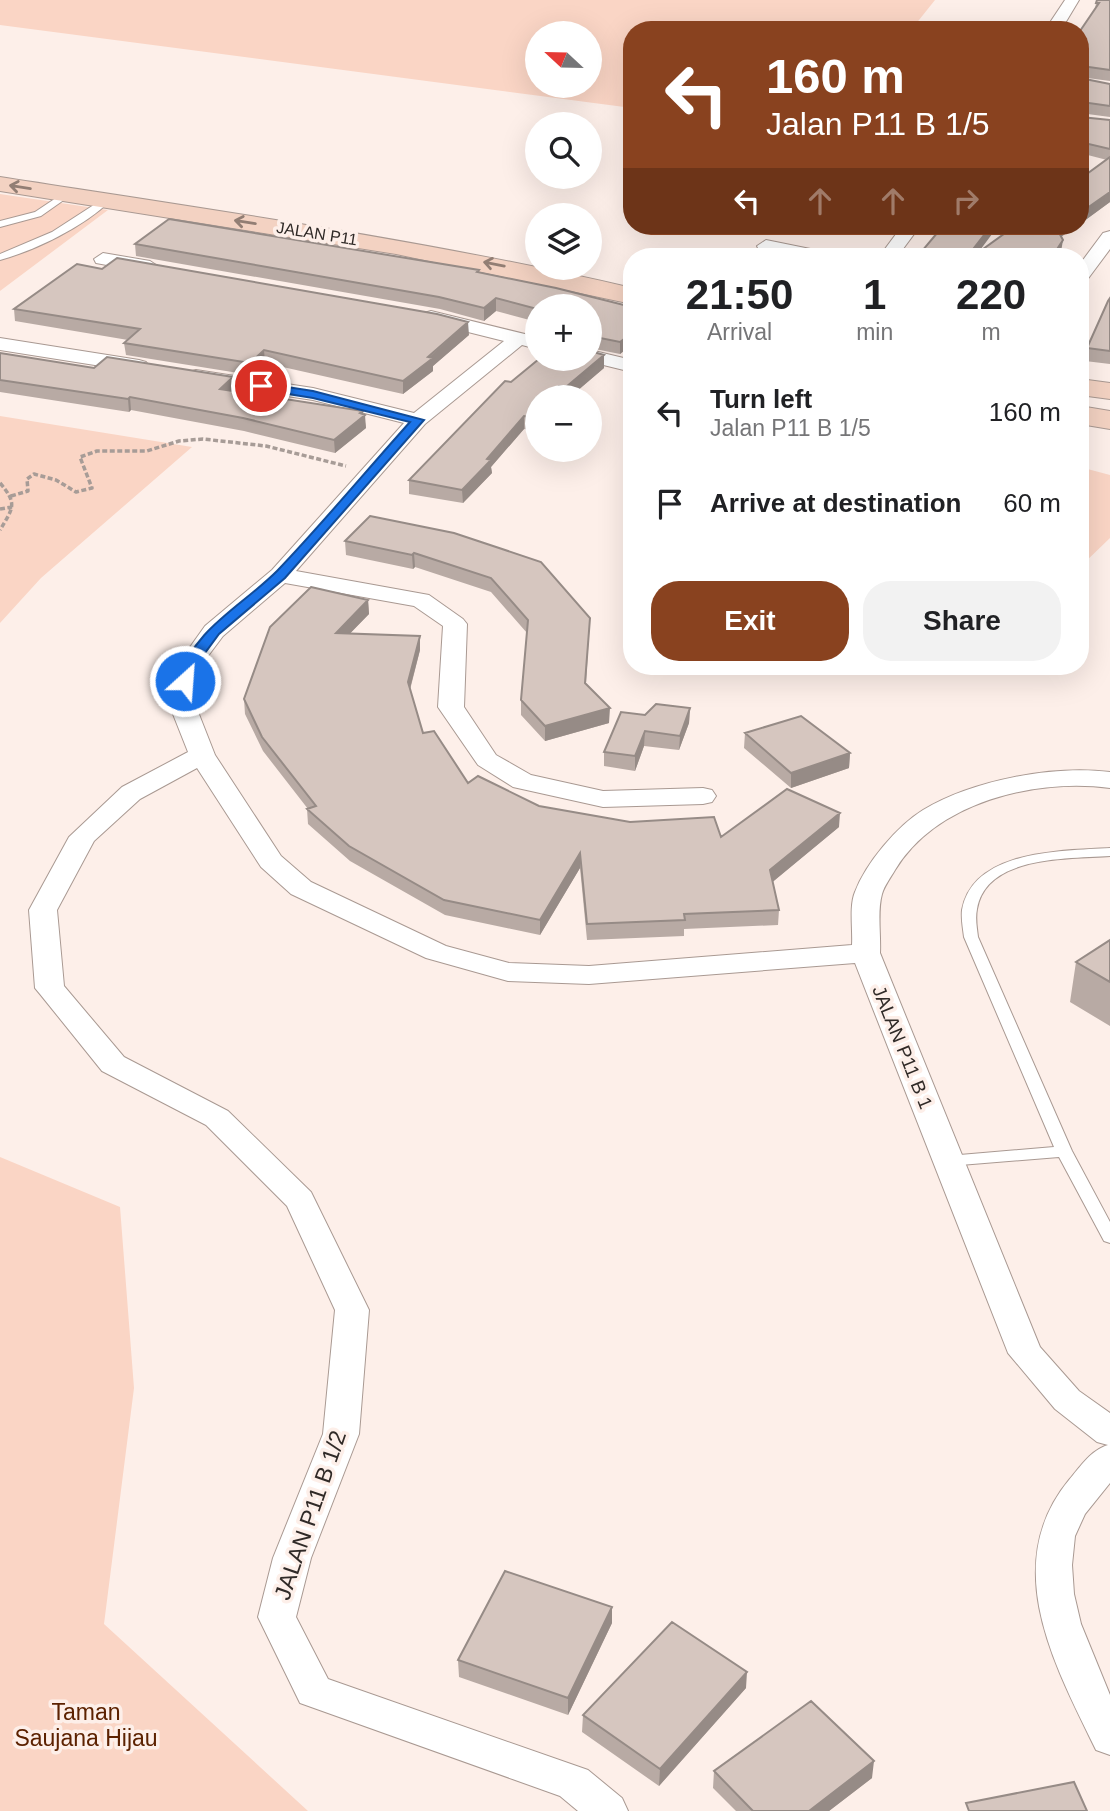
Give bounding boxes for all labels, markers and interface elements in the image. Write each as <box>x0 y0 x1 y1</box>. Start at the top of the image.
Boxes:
north arrow <box>525 21 602 98</box>
map controls <box>525 21 602 462</box>
icon: left <box>651 49 742 140</box>
text: 160 m <box>766 49 905 103</box>
text: Jalan P11 B 1/5 <box>766 106 990 142</box>
button: search <box>525 112 602 189</box>
one-way arrow <box>9 180 32 193</box>
icon: left <box>728 182 766 220</box>
icon: ahead <box>801 182 839 220</box>
icon: ahead <box>874 182 912 220</box>
icon: right <box>947 182 985 220</box>
button: layers <box>525 203 602 280</box>
one-way arrow <box>234 215 257 228</box>
street label: JALAN P11 <box>275 219 359 248</box>
one-way arrow <box>483 257 506 271</box>
text: 21:50 <box>686 271 793 318</box>
text: 1 <box>863 271 886 318</box>
text: 220 <box>956 271 1026 318</box>
button: + <box>525 294 602 371</box>
text: Arrival <box>707 319 772 345</box>
text: min <box>856 319 893 345</box>
text: m <box>982 319 1001 345</box>
pin <box>231 356 291 416</box>
icon: arrive <box>242 367 280 405</box>
text: Turn left <box>710 384 812 414</box>
button: − <box>525 385 602 462</box>
icon: left <box>651 394 689 432</box>
text: 160 m <box>989 397 1061 427</box>
text: Jalan P11 B 1/5 <box>710 415 871 441</box>
icon: arrive <box>651 485 689 523</box>
text: Arrive at destination <box>710 488 961 518</box>
text: 60 m <box>1003 488 1061 518</box>
button: Exit <box>651 581 849 661</box>
button: Share <box>863 581 1061 661</box>
position arrow <box>148 644 222 718</box>
street label: JALAN P11 B 1 <box>868 983 937 1112</box>
street label: JALAN P11 B 1/2 <box>269 1427 351 1603</box>
park label: Taman Saujana Hijau <box>14 1699 158 1751</box>

